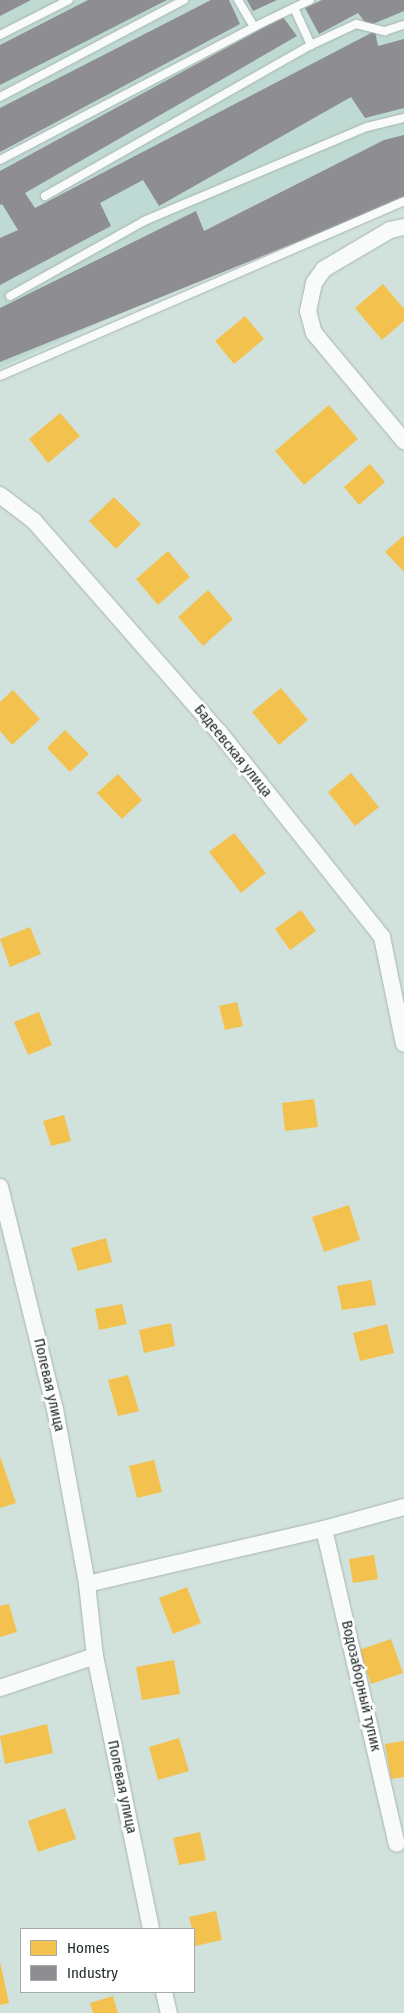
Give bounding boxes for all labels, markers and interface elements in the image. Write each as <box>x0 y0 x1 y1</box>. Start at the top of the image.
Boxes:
street label: Бадеевская улица <box>190 701 276 801</box>
street label: Полевая улица <box>30 1337 68 1433</box>
street label: Водозаборный тупик <box>337 1619 385 1753</box>
street label: Полевая улица <box>103 1739 141 1835</box>
legend <box>20 1928 195 1993</box>
text: Homes <box>67 1939 109 1957</box>
text: Industry <box>67 1964 118 1982</box>

